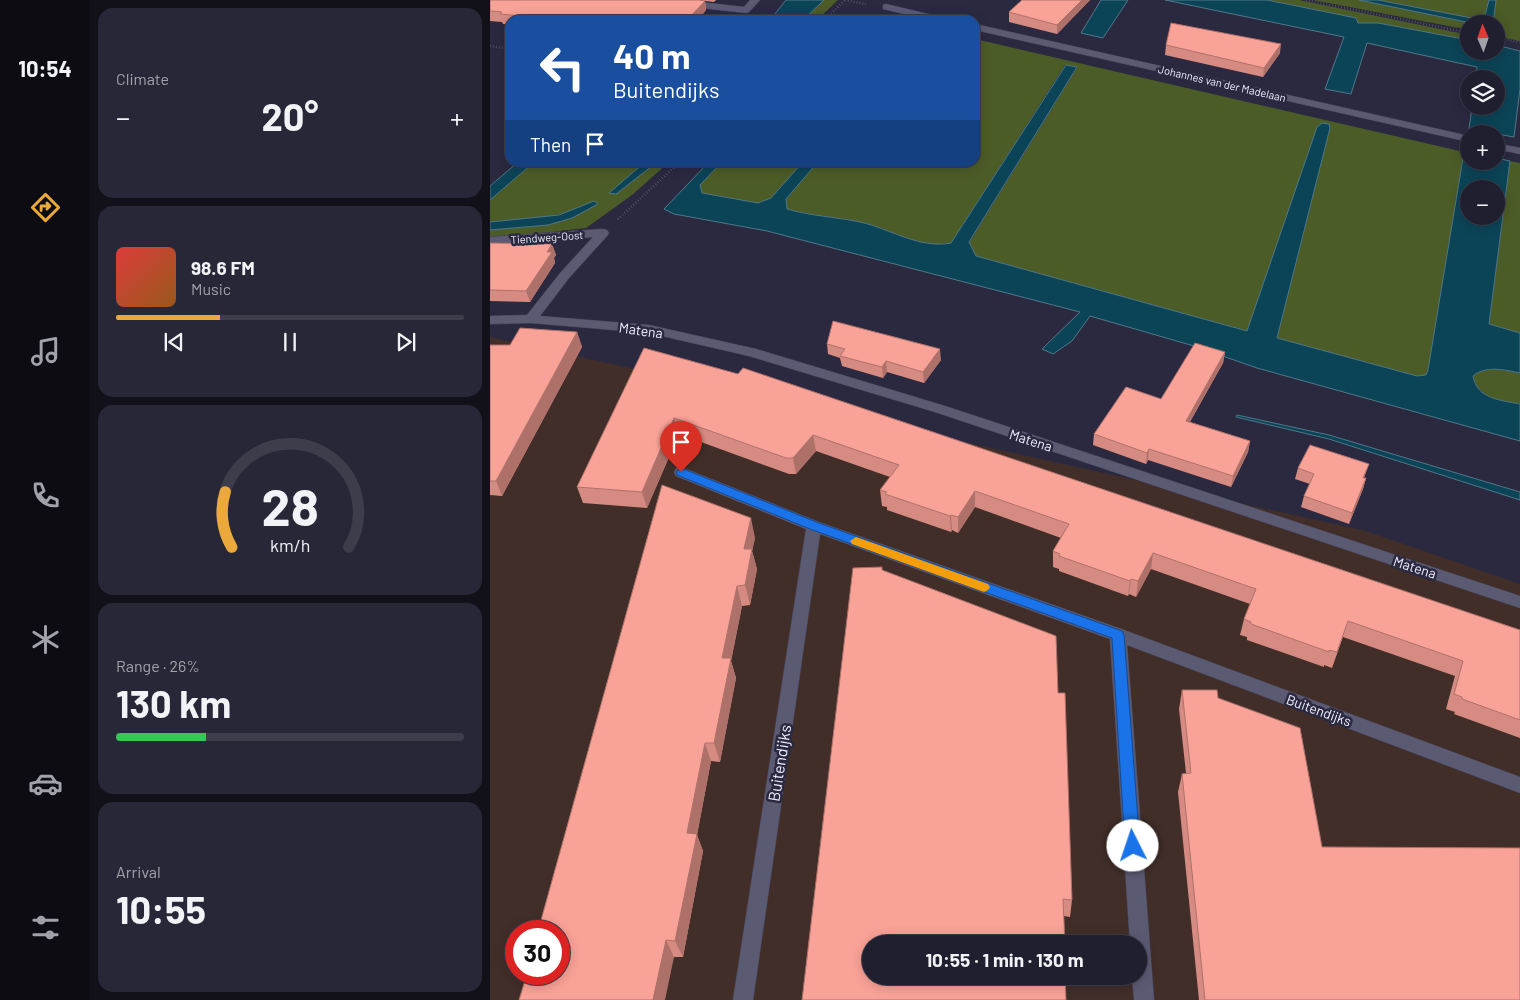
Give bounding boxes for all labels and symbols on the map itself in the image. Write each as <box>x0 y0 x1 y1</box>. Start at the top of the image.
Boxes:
north arrow <box>1460 15 1505 60</box>
street label: Johannes van der Madelaan <box>1157 62 1287 104</box>
street label: Tiendweg-Oost <box>510 228 584 246</box>
street label: Matena <box>618 319 664 341</box>
pin <box>660 421 702 472</box>
street label: Matena <box>1007 425 1055 455</box>
street label: Matena <box>1391 552 1439 582</box>
street label: Buitendijks <box>1284 690 1354 730</box>
street label: Buitendijks <box>764 723 794 803</box>
position arrow <box>1106 819 1158 871</box>
speed limit sign: 30 <box>505 920 570 985</box>

